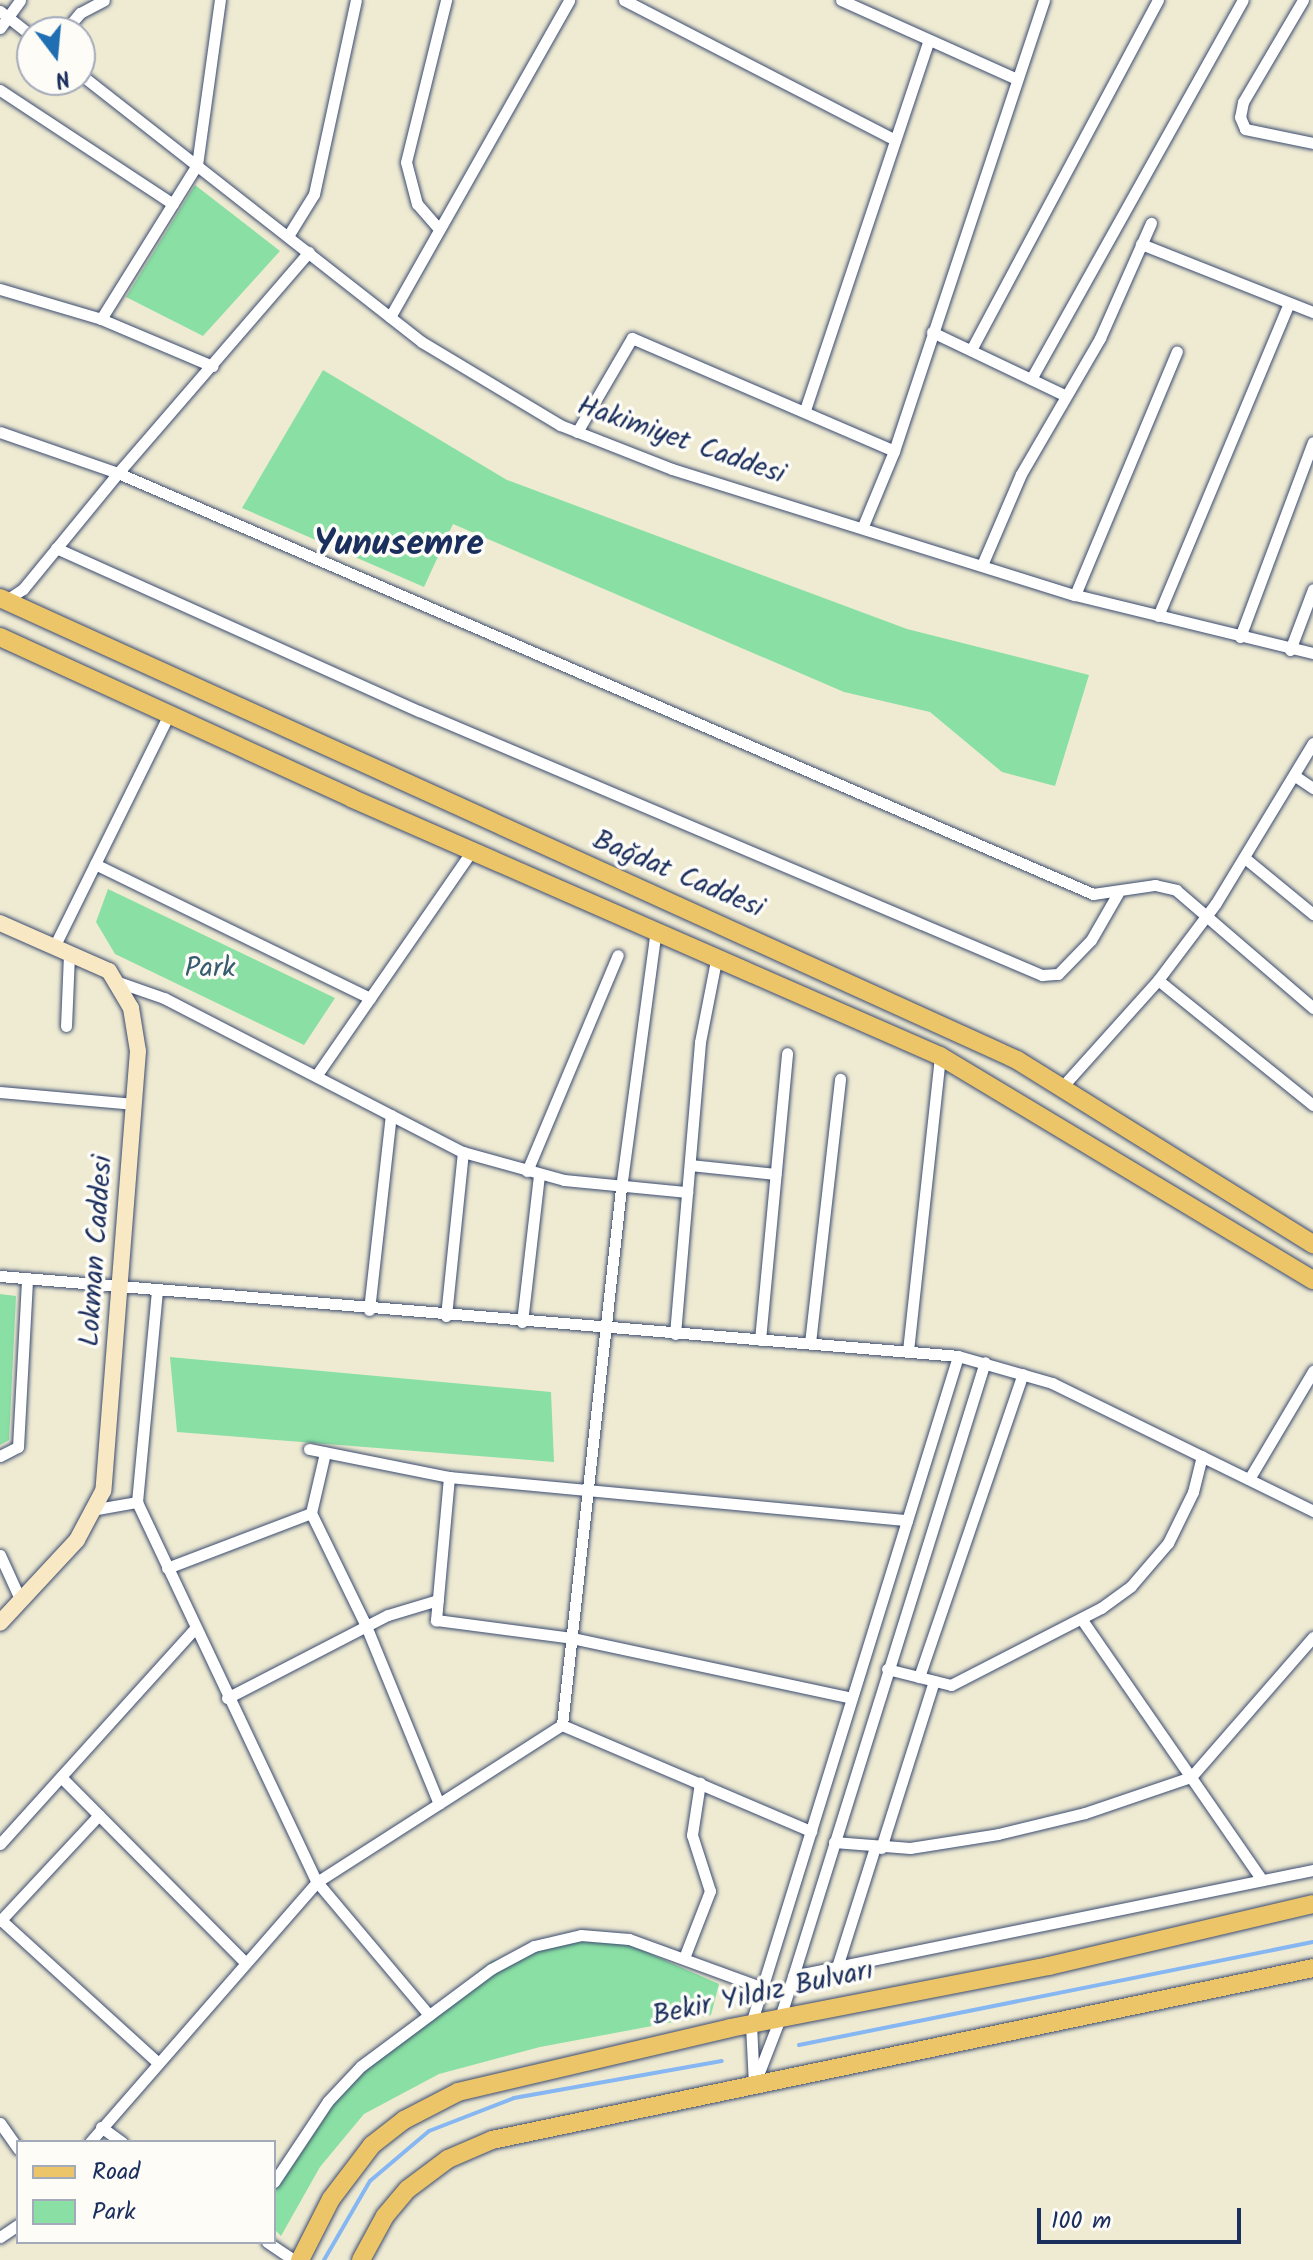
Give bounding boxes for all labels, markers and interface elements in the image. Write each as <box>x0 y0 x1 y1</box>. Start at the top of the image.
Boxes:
north arrow <box>16 16 96 96</box>
text: N <box>51 59 74 96</box>
street label: Hakimiyet Caddesi <box>573 390 789 492</box>
district label: Yunusemre <box>314 523 484 567</box>
street label: Bağdat Caddesi <box>588 824 768 926</box>
park label: Park <box>185 952 235 986</box>
street label: Lokman Caddesi <box>74 1154 120 1348</box>
street label: Bekir Yıldız Bulvarı <box>649 1954 877 2034</box>
legend <box>16 2140 276 2244</box>
text: Road <box>92 2153 140 2192</box>
scale bar <box>1041 2192 1245 2242</box>
text: Park <box>92 2193 136 2232</box>
text: 100 m <box>1051 2202 1111 2241</box>

